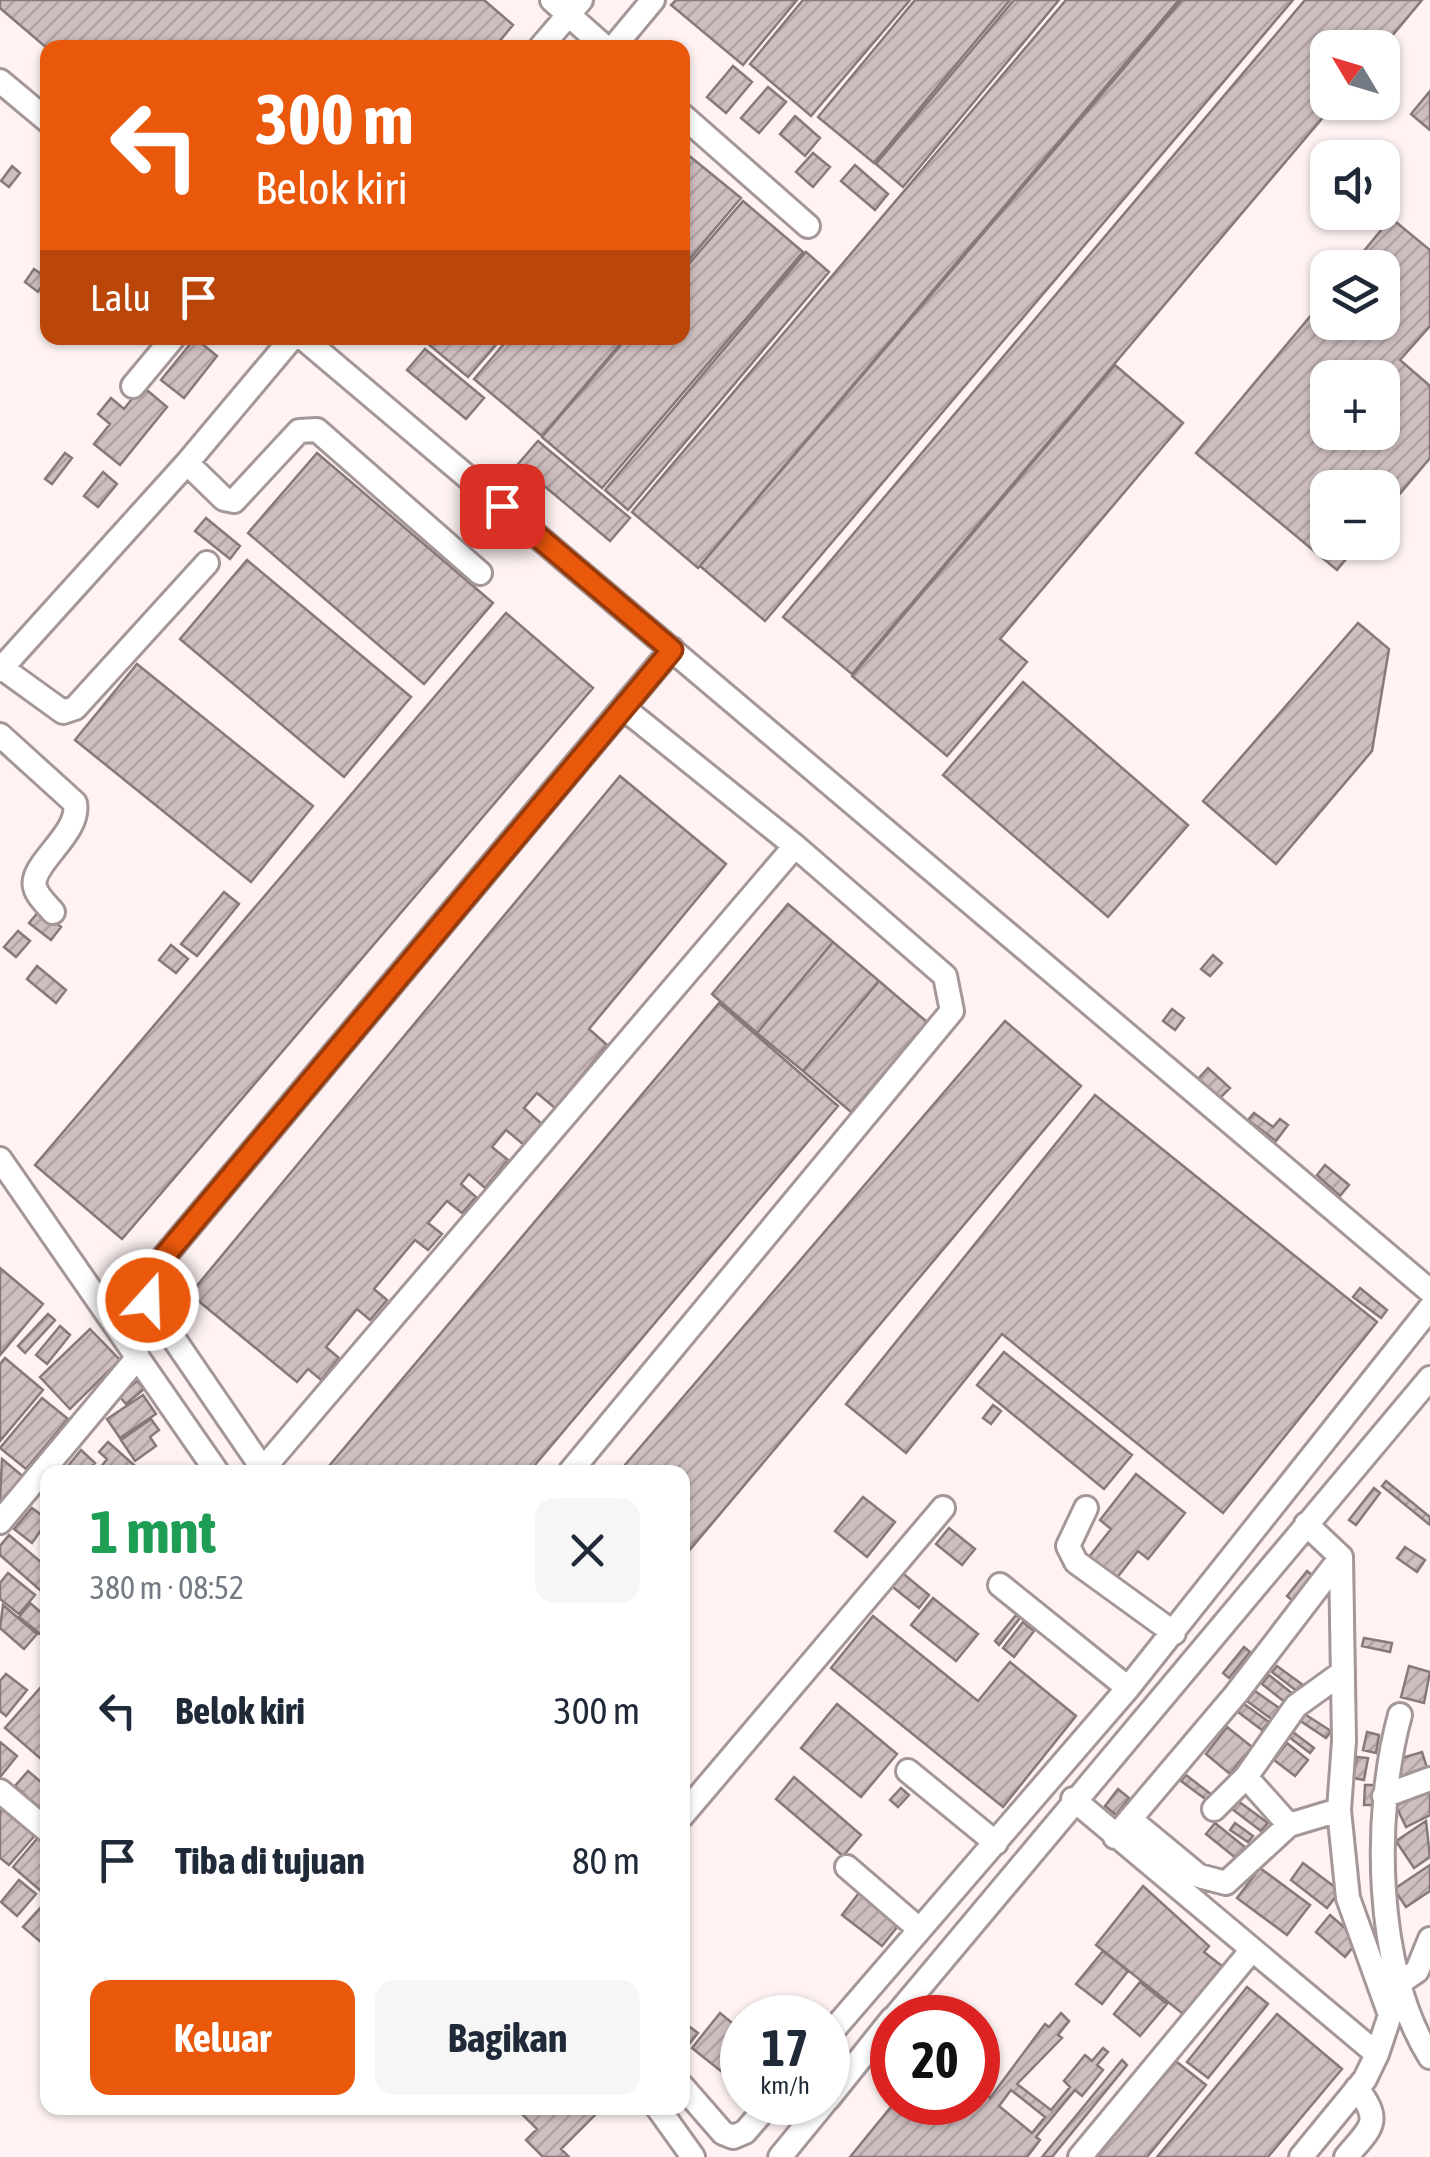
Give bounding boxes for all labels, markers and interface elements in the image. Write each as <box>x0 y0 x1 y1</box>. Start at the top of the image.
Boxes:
north arrow <box>1310 30 1400 120</box>
map controls <box>1310 30 1400 560</box>
text: 300 m <box>255 79 414 159</box>
icon: left <box>90 80 220 210</box>
button: sound <box>1310 140 1400 230</box>
text: Belok kiri <box>255 162 408 214</box>
button: layers <box>1310 250 1400 340</box>
icon: arrive <box>171 270 226 325</box>
text: Lalu <box>90 276 151 319</box>
button: + <box>1310 360 1400 450</box>
pin <box>460 464 545 549</box>
button: − <box>1310 470 1400 560</box>
icon: arrive <box>475 479 530 534</box>
position arrow <box>96 1248 200 1352</box>
text: 1 mnt <box>90 1497 216 1566</box>
button: close <box>535 1498 640 1603</box>
text: 380 m · 08:52 <box>90 1569 244 1606</box>
icon: left <box>90 1683 145 1738</box>
text: Belok kiri <box>175 1689 305 1732</box>
text: 300 m <box>554 1689 640 1732</box>
icon: arrive <box>90 1833 145 1888</box>
text: Tiba di tujuan <box>175 1839 365 1882</box>
text: 80 m <box>572 1839 640 1882</box>
button: Keluar <box>90 1980 355 2095</box>
button: Bagikan <box>375 1980 640 2095</box>
speed limit sign: 20 <box>870 1995 1000 2125</box>
text: 17 <box>761 2019 808 2077</box>
text: km/h <box>760 2071 810 2099</box>

